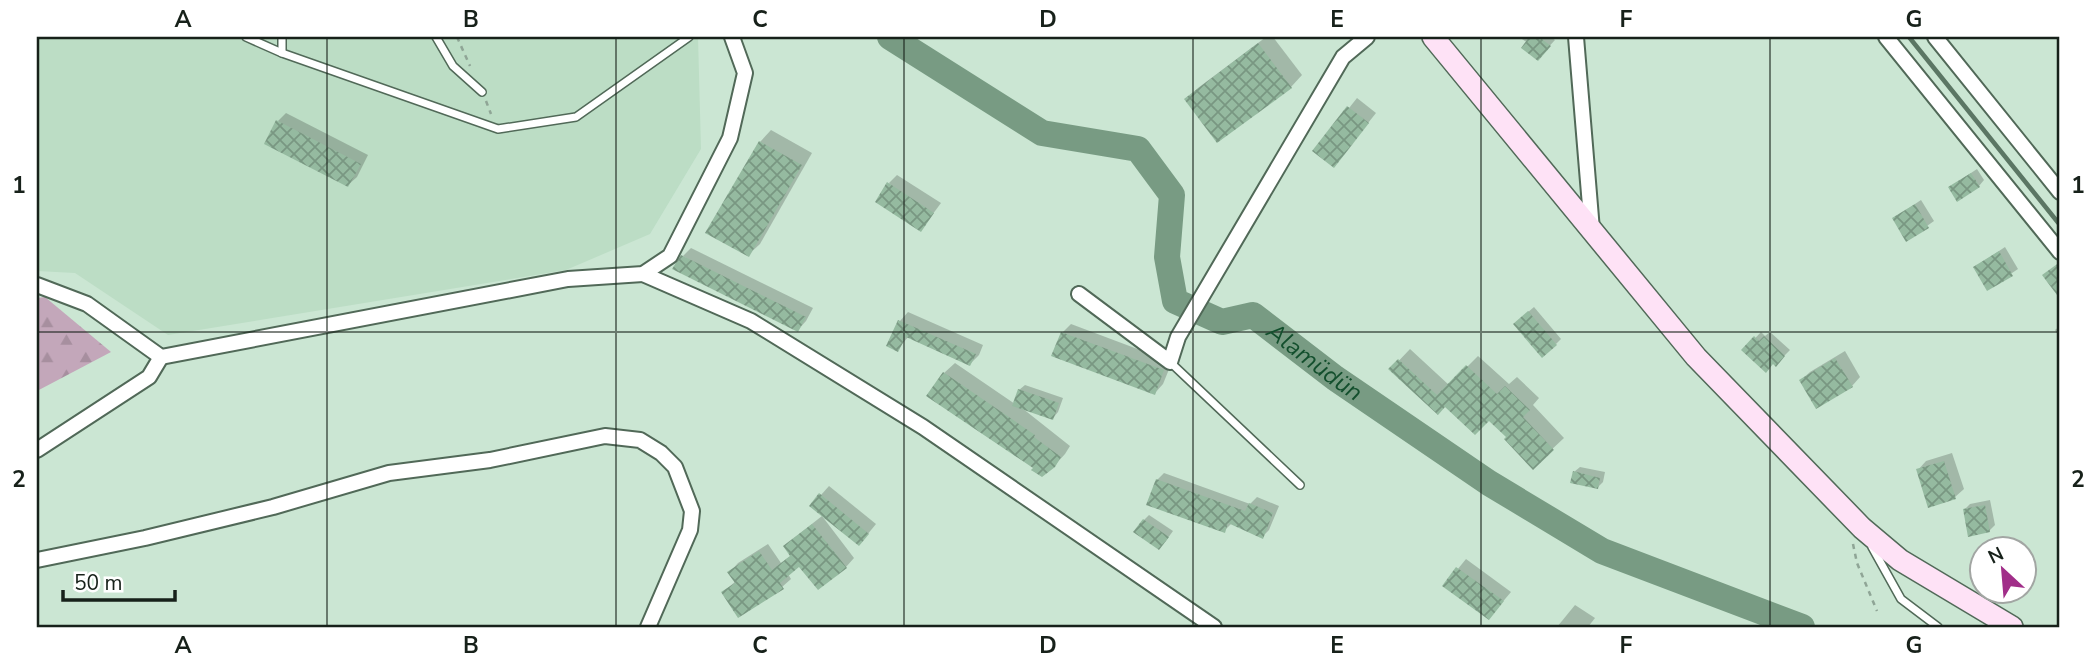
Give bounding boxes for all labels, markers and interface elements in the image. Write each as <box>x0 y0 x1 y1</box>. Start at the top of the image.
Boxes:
text: A <box>174 4 192 35</box>
text: B <box>463 4 479 35</box>
text: C <box>752 4 768 35</box>
text: D <box>1039 4 1057 35</box>
text: E <box>1330 4 1344 35</box>
text: F <box>1620 4 1633 35</box>
text: G <box>1906 4 1922 35</box>
text: 1 <box>12 170 26 201</box>
text: 1 <box>2071 170 2085 201</box>
water label: Alamüdün <box>1259 315 1369 408</box>
text: 2 <box>12 464 26 495</box>
text: 2 <box>2071 464 2085 495</box>
north arrow <box>1968 534 2038 604</box>
text: N <box>1984 541 2008 570</box>
scale bar <box>63 559 175 603</box>
text: 50 m <box>74 569 123 597</box>
text: A <box>174 630 192 661</box>
text: B <box>463 630 479 661</box>
text: C <box>752 630 768 661</box>
text: D <box>1039 630 1057 661</box>
text: E <box>1330 630 1344 661</box>
text: F <box>1620 630 1633 661</box>
text: G <box>1906 630 1922 661</box>

